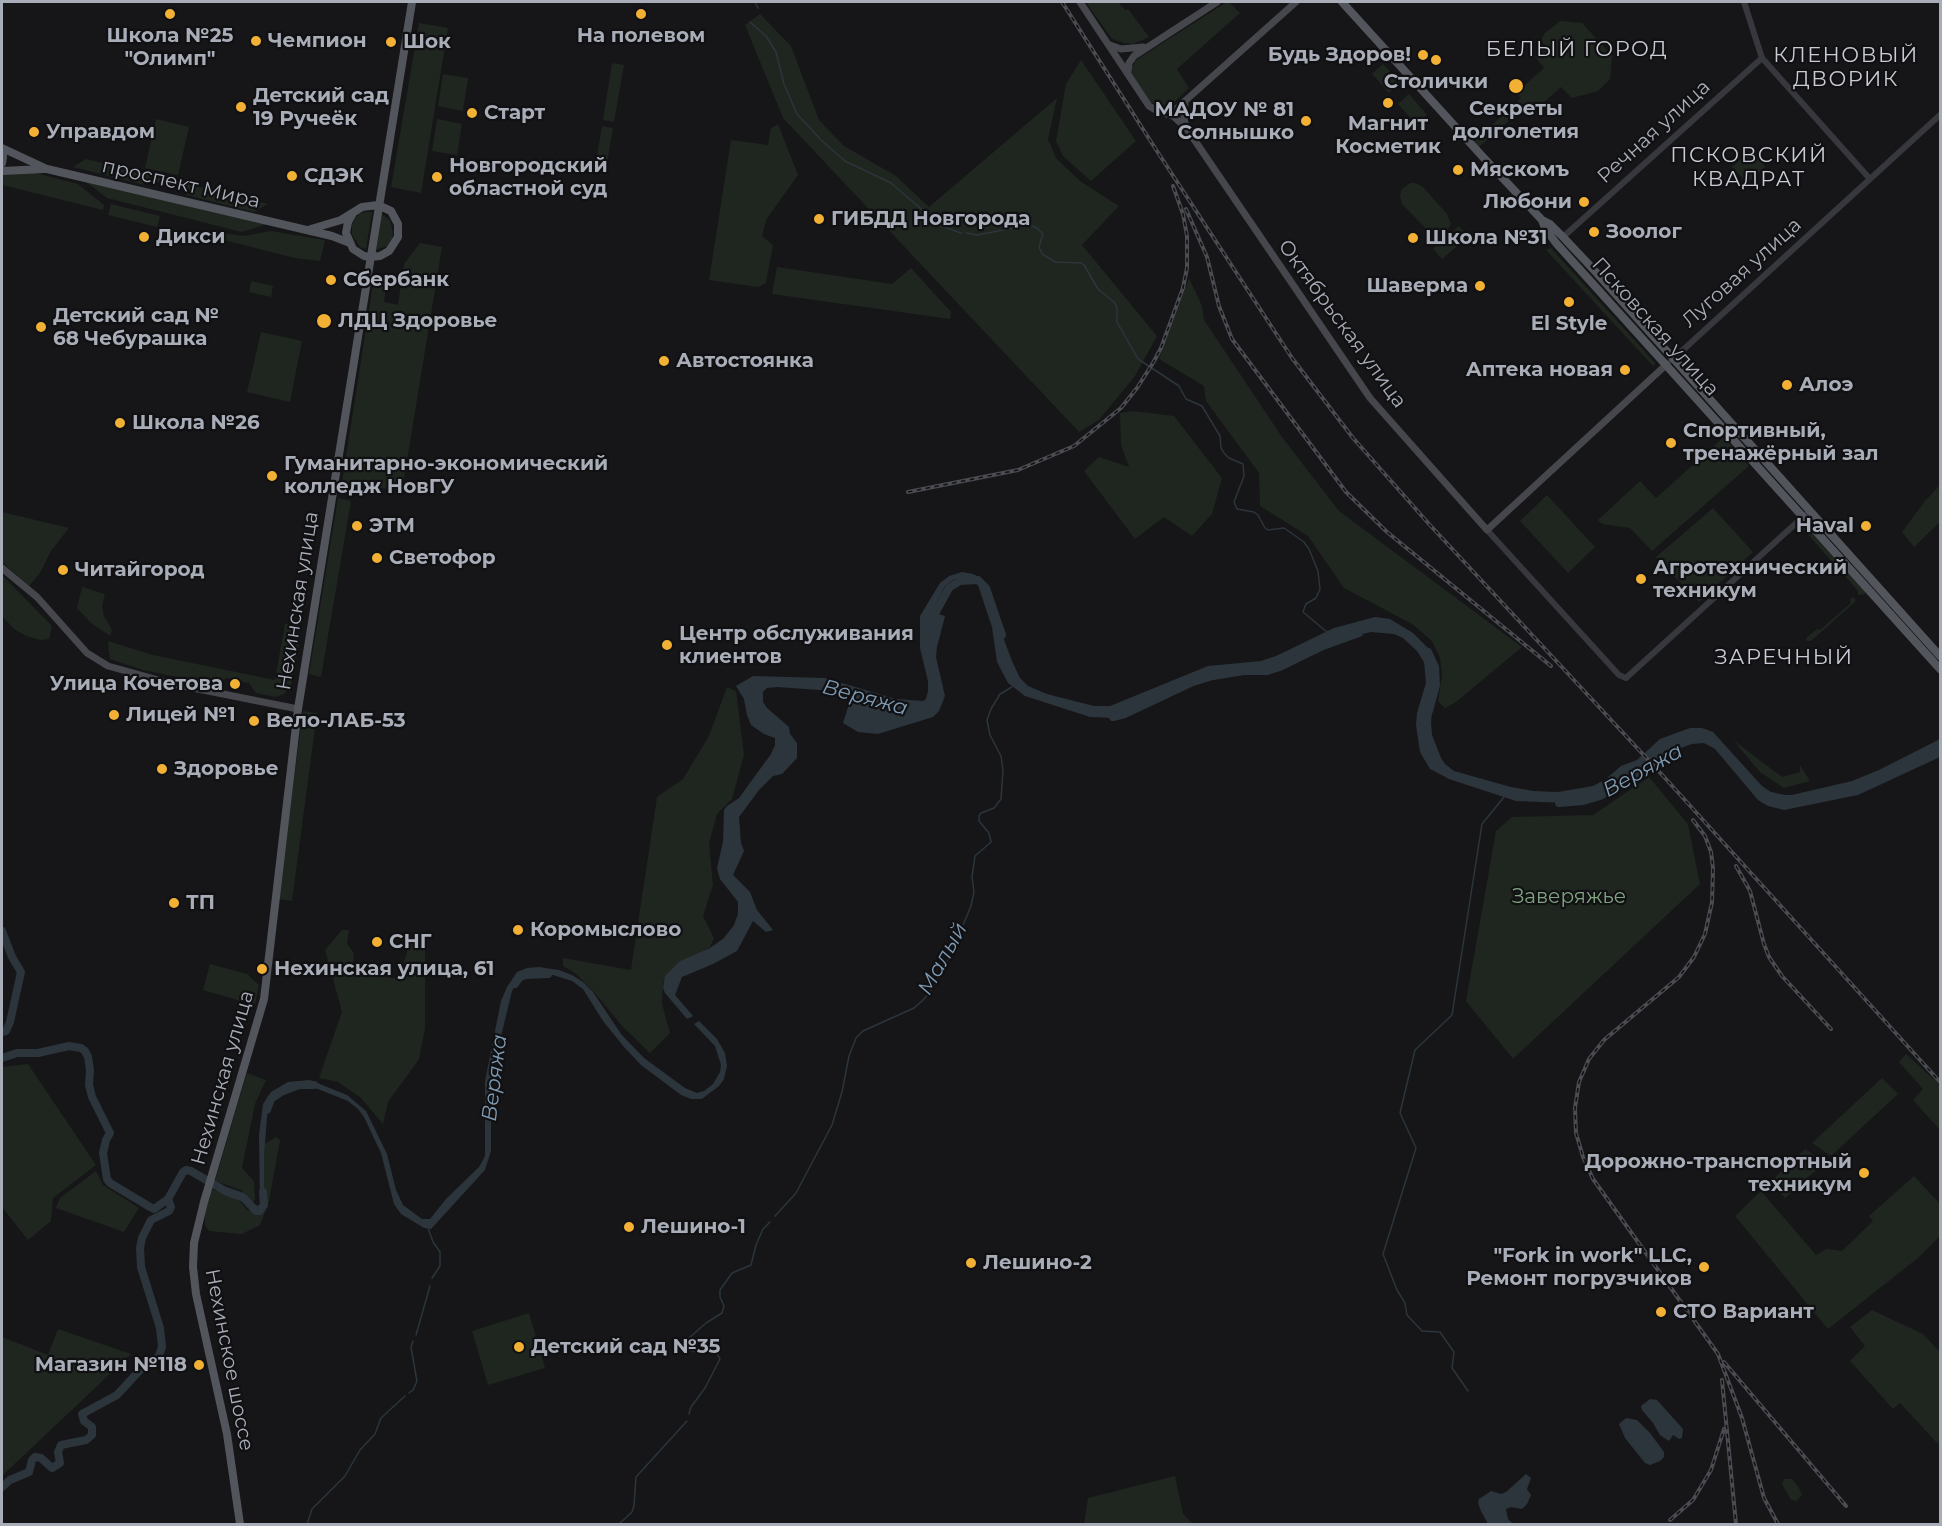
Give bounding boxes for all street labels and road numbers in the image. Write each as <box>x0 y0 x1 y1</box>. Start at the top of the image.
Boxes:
street label: Речная улица <box>1593 75 1715 189</box>
street label: проспект Мира <box>100 154 262 214</box>
street label: Луговая улица <box>1677 213 1807 333</box>
street label: Октябрьская улица <box>1273 235 1411 413</box>
street label: Псковская улица <box>1587 253 1723 401</box>
street label: Нехинская улица <box>272 510 324 692</box>
street label: Нехинская улица <box>187 988 259 1168</box>
street label: Нехинское шоссе <box>200 1267 258 1453</box>

